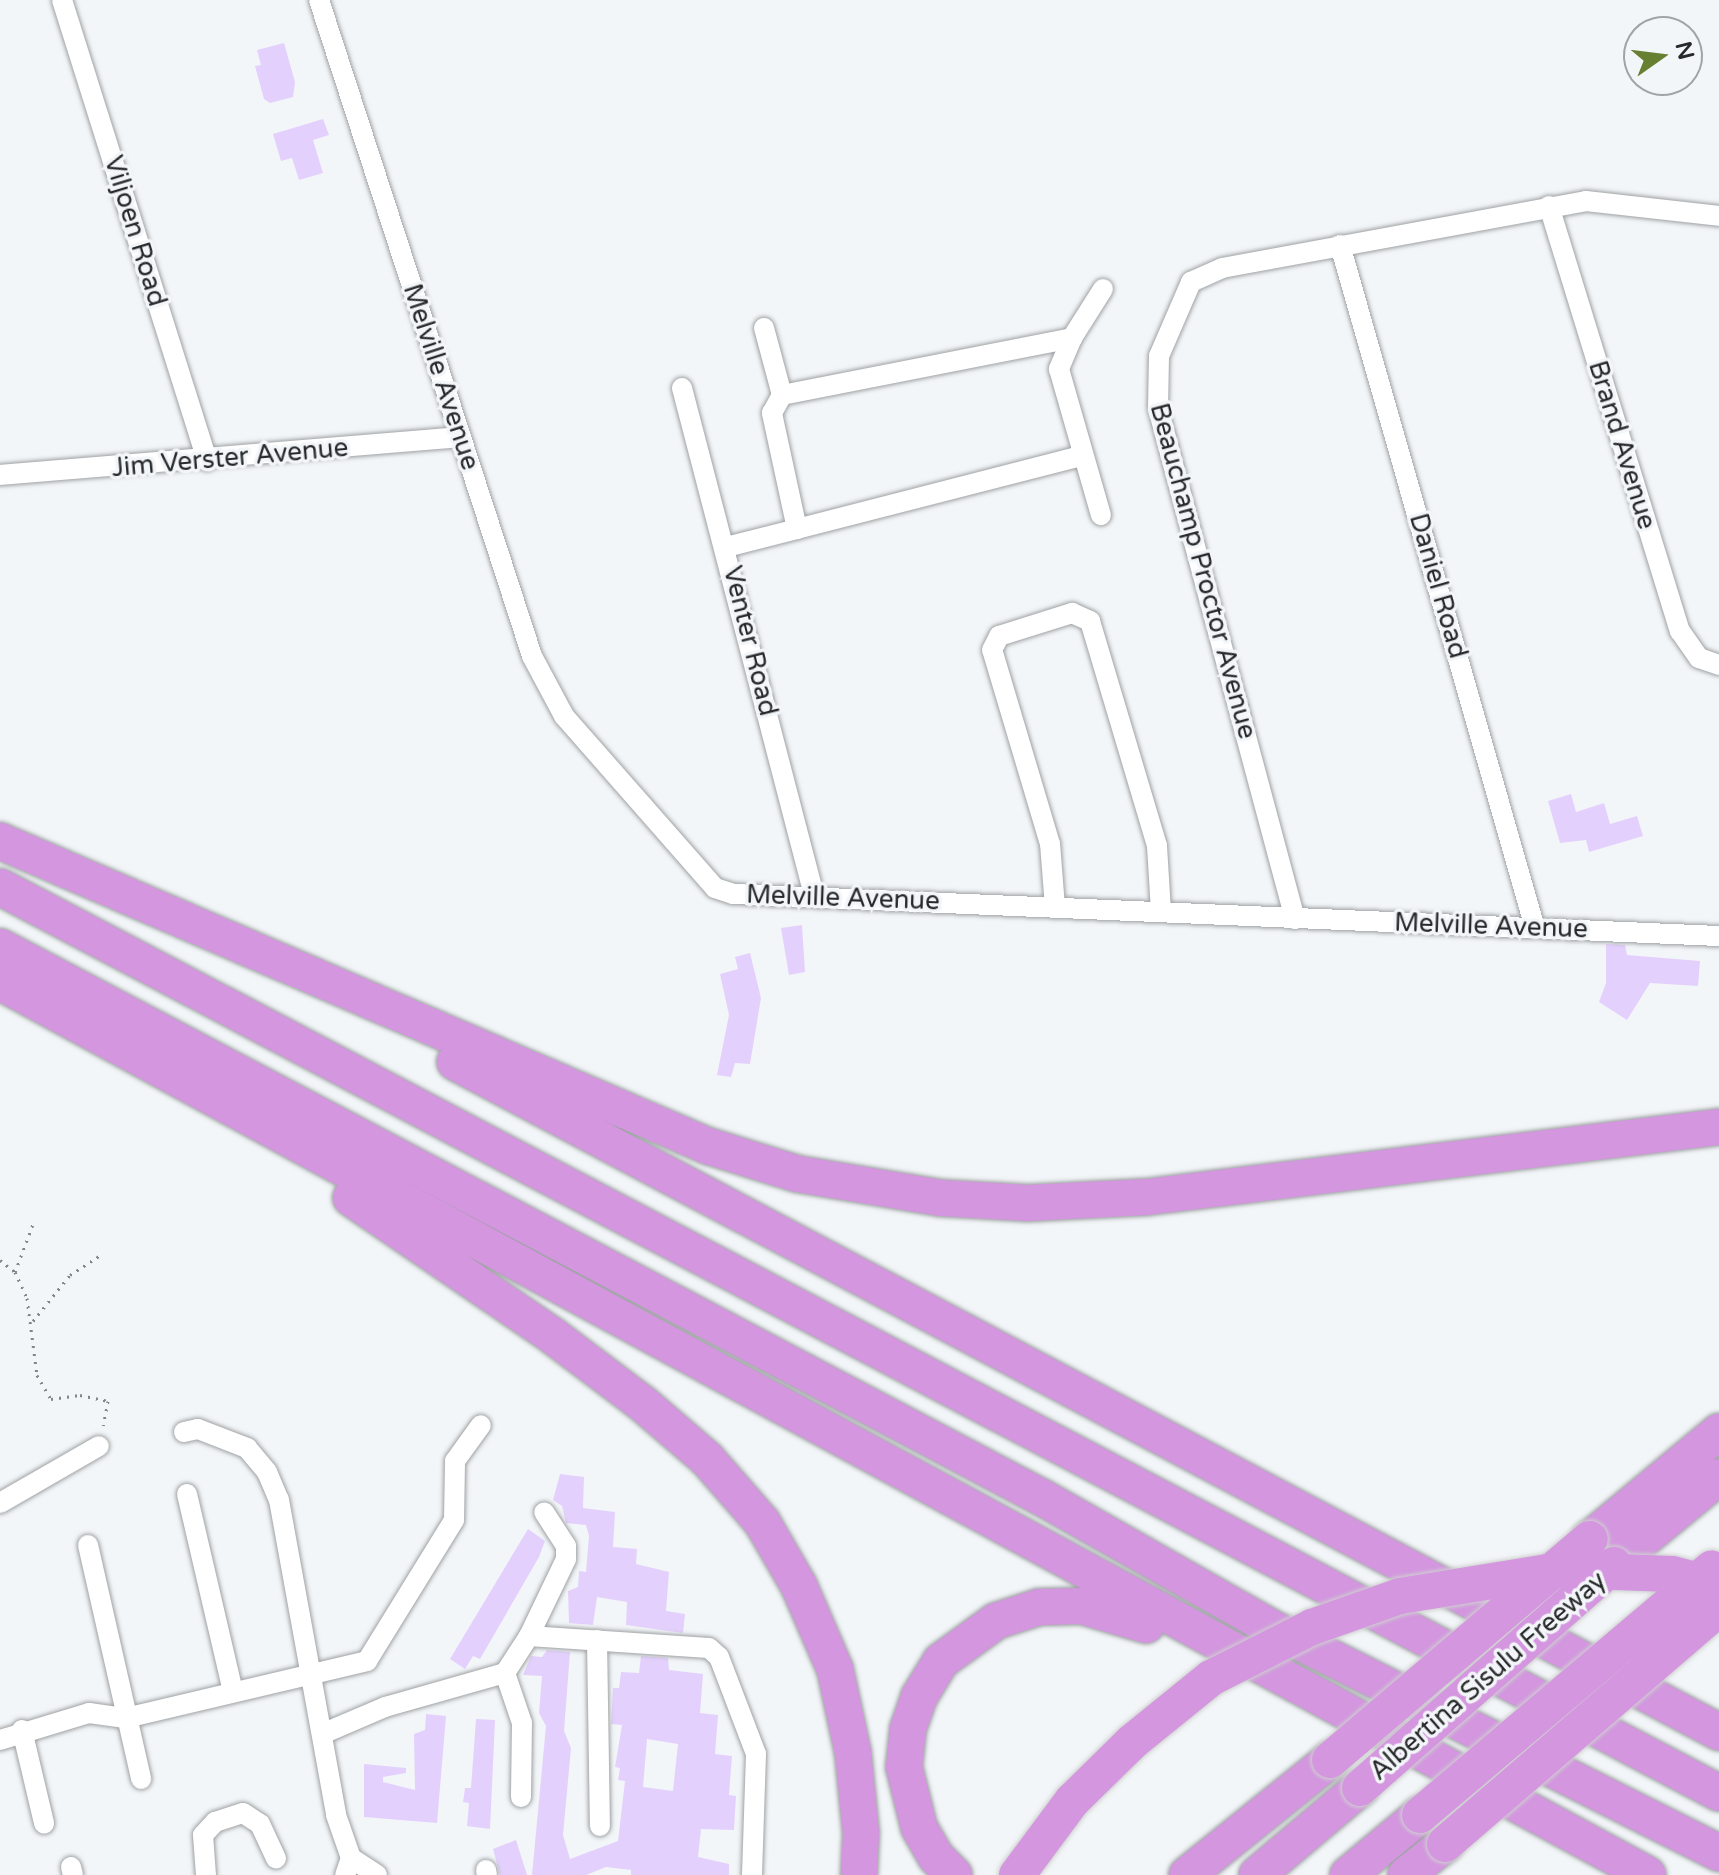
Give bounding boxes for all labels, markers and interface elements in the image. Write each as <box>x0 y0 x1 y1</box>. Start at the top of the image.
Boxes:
north arrow <box>1623 16 1703 96</box>
text: N <box>1670 39 1699 62</box>
street label: Viljoen Road <box>97 152 173 310</box>
street label: Melville Avenue <box>396 280 486 474</box>
street label: Brand Avenue <box>1582 357 1662 533</box>
street label: Beauchamp Proctor Avenue <box>1143 400 1263 742</box>
street label: Jim Verster Avenue <box>111 432 349 484</box>
street label: Daniel Road <box>1402 510 1474 662</box>
street label: Venter Road <box>716 563 784 719</box>
street label: Melville Avenue <box>746 879 940 917</box>
street label: Melville Avenue <box>1394 907 1588 945</box>
street label: Albertina Sisulu Freeway <box>1364 1565 1612 1787</box>

